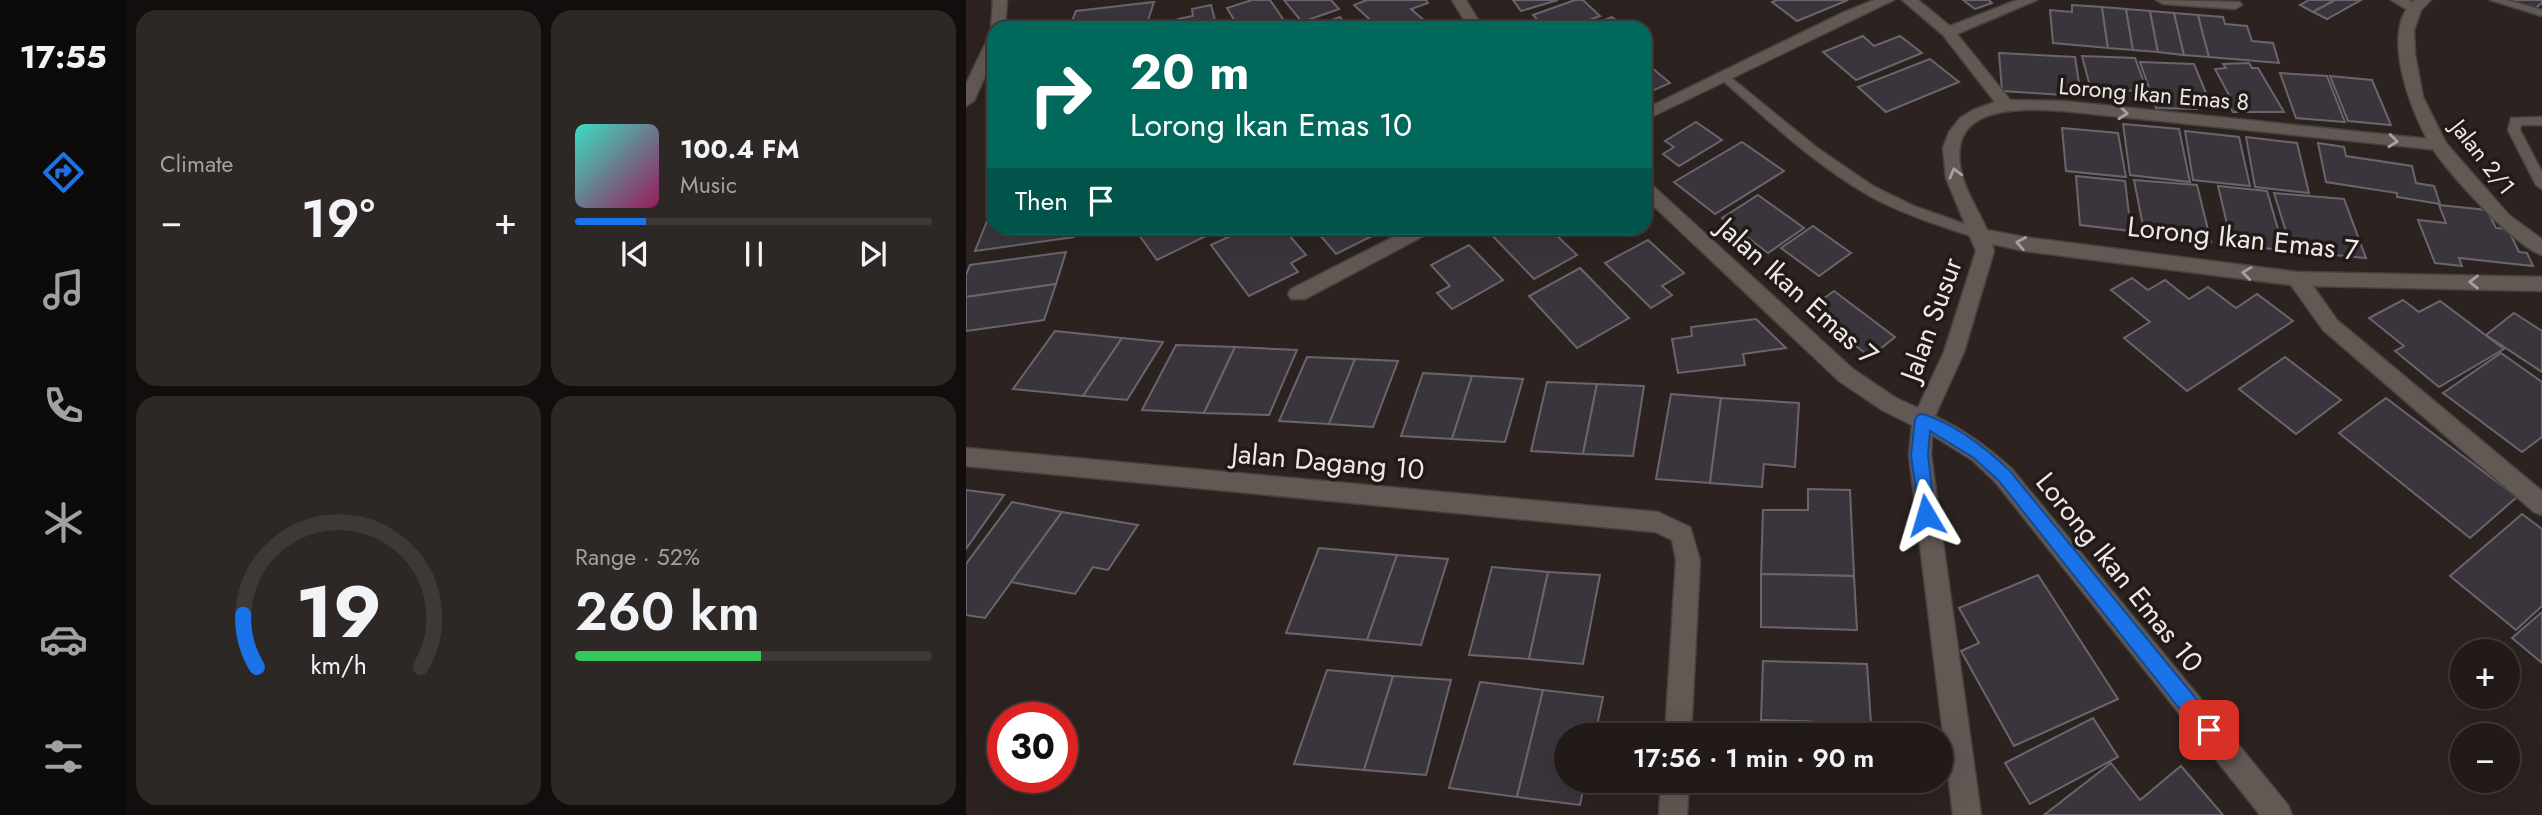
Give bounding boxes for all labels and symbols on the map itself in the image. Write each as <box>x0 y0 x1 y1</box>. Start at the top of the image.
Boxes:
street label: Lorong Ikan Emas 8 <box>2057 69 2251 119</box>
one-way arrow <box>2118 105 2129 120</box>
street label: Jalan 2/1 <box>2441 110 2523 202</box>
one-way arrow <box>2387 133 2398 148</box>
one-way arrow <box>1949 168 1963 180</box>
street label: Jalan Ikan Emas 7 <box>1705 205 1887 375</box>
street label: Lorong Ikan Emas 7 <box>2125 206 2361 271</box>
one-way arrow <box>2015 236 2027 251</box>
street label: Jalan Susur <box>1889 251 1973 390</box>
one-way arrow <box>2241 266 2253 281</box>
one-way arrow <box>2468 275 2479 290</box>
street label: Jalan Dagang 10 <box>1226 432 1426 490</box>
street label: Lorong Ikan Emas 10 <box>2026 463 2213 681</box>
position arrow <box>1889 478 1963 552</box>
pin <box>2179 700 2239 760</box>
speed limit sign: 30 <box>987 702 1078 793</box>

